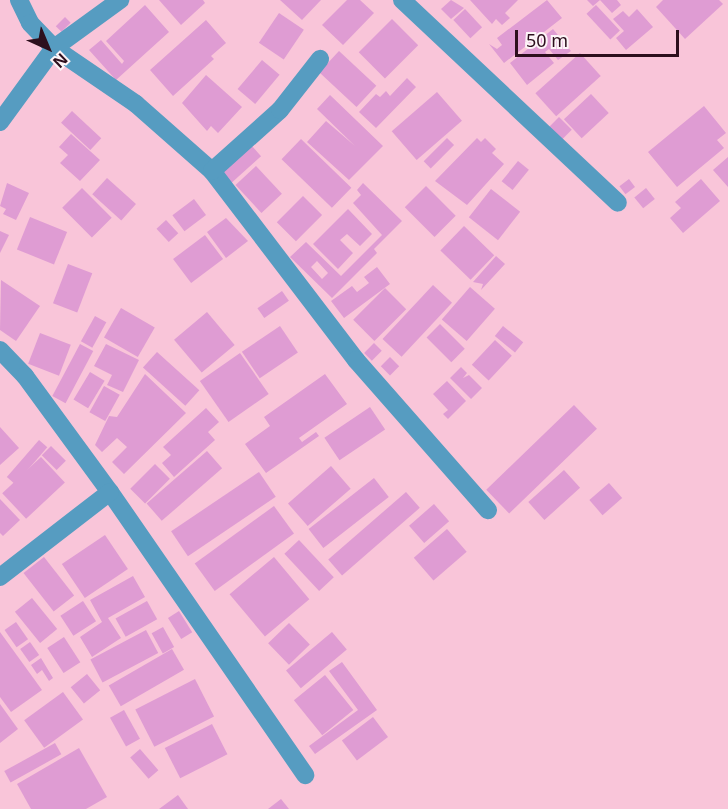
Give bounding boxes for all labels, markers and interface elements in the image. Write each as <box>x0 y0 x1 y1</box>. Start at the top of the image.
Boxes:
north arrow <box>18 18 78 78</box>
scale bar <box>518 18 682 56</box>
text: 50 m <box>526 28 568 52</box>
text: N <box>48 49 73 73</box>

